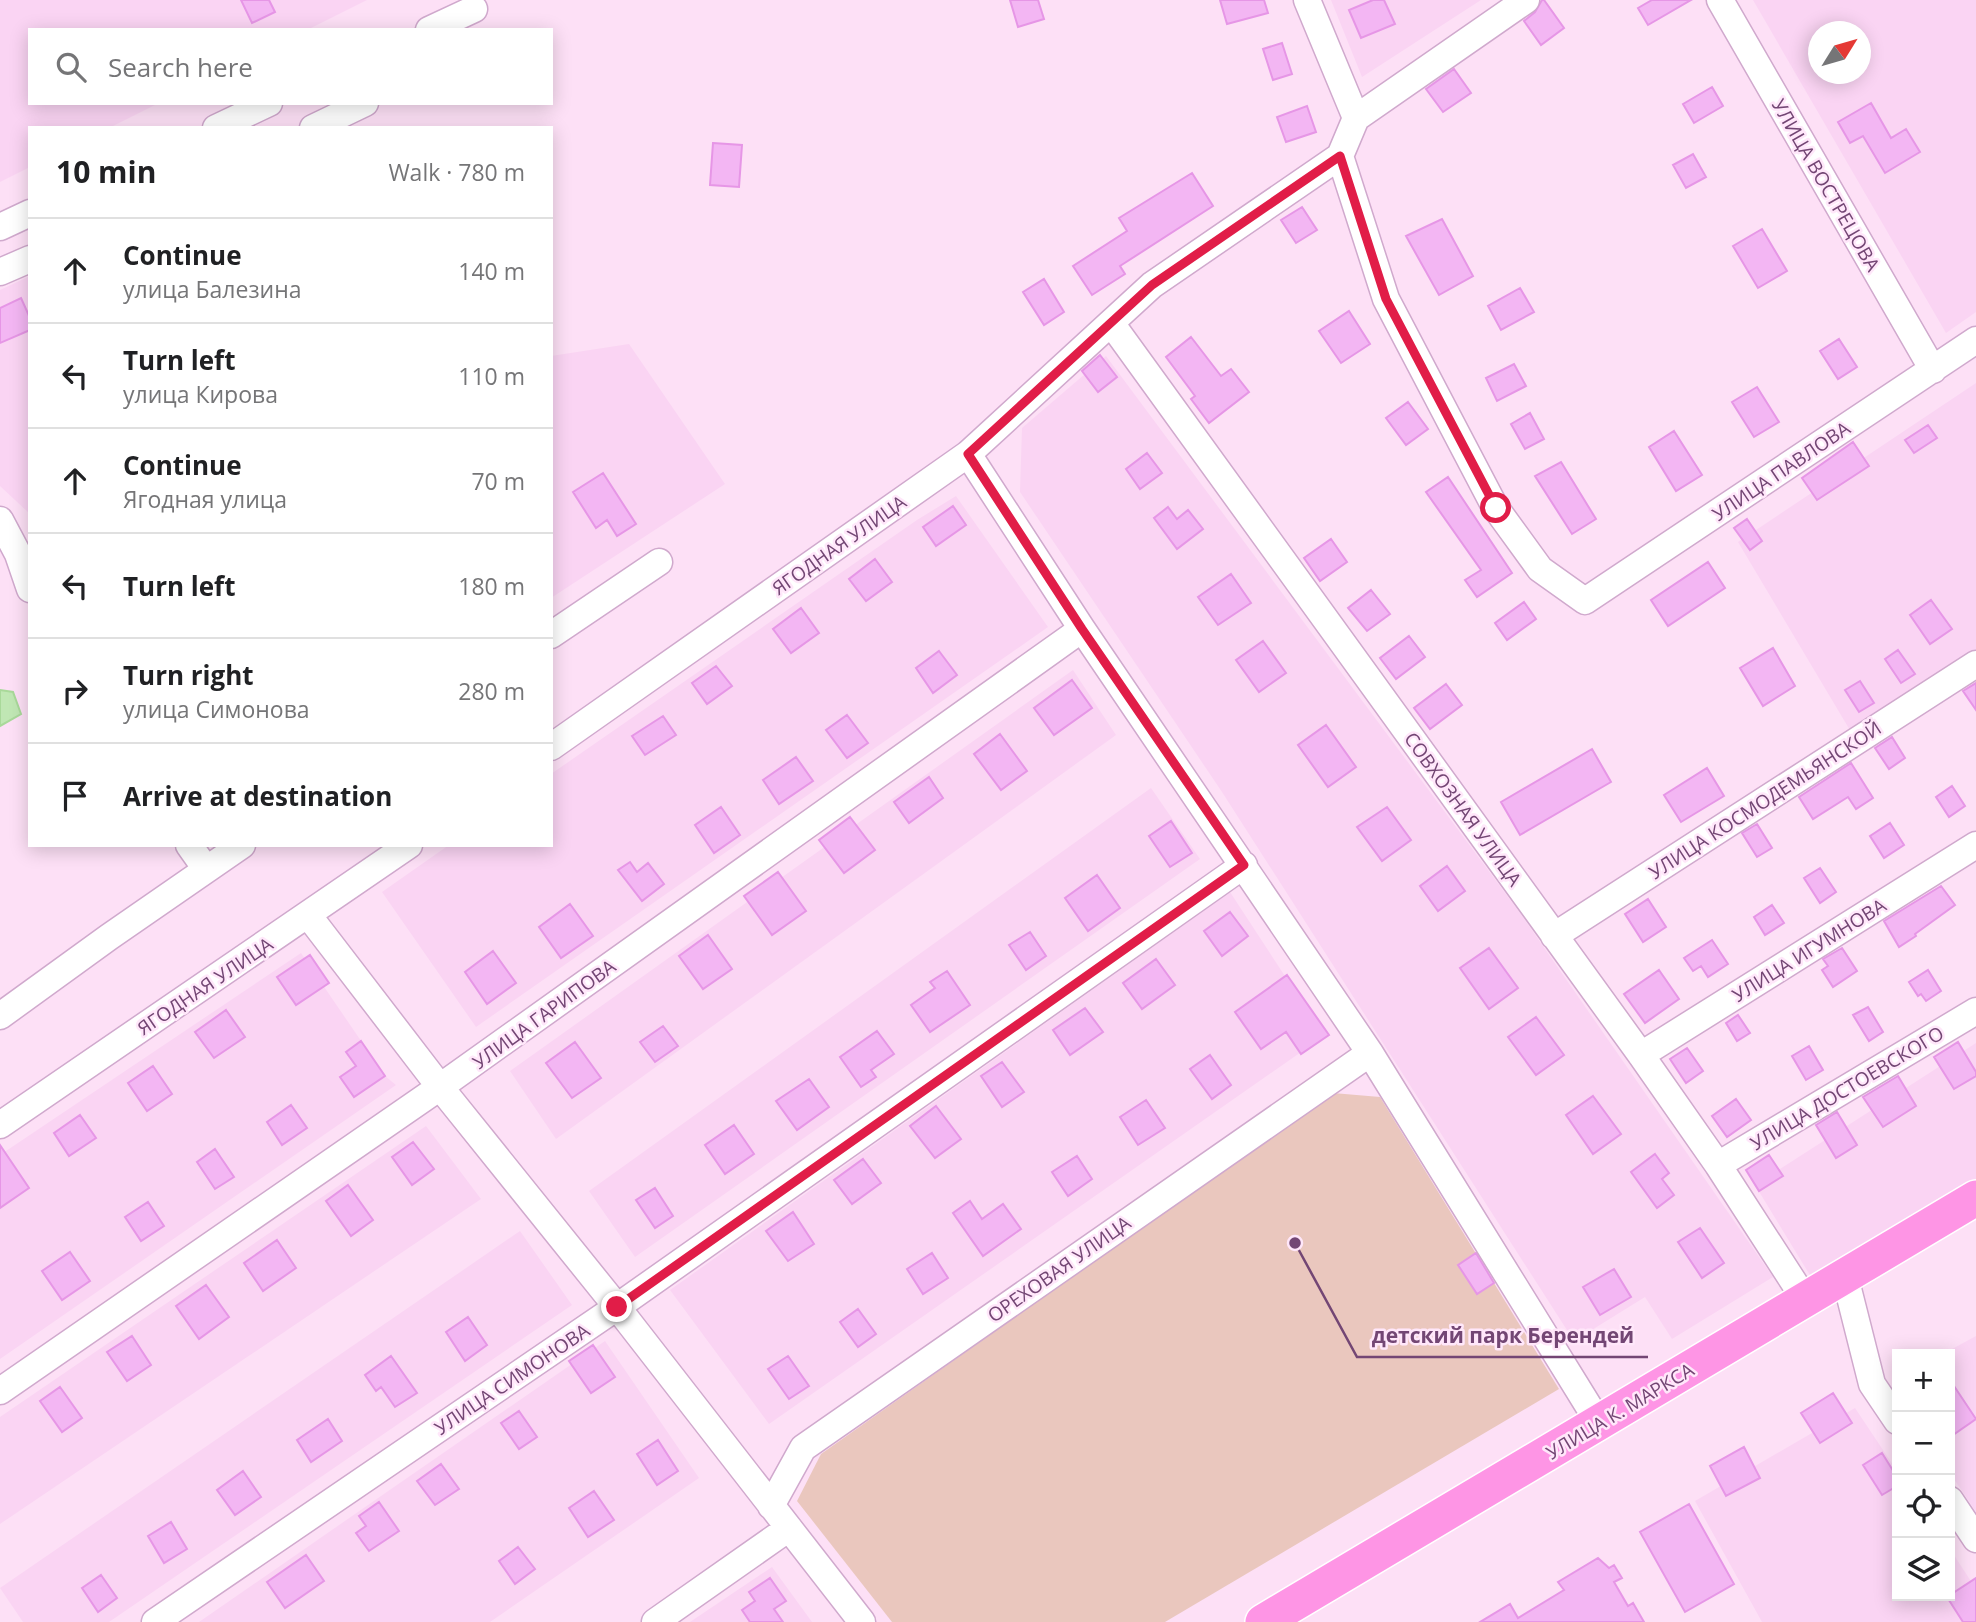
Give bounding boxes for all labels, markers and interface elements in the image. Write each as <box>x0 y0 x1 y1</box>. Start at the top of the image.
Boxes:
north arrow <box>1808 21 1871 84</box>
search box <box>28 28 553 105</box>
icon: search <box>52 48 90 86</box>
text: Search here <box>108 49 253 85</box>
street label: УЛИЦА ВОСТРЕЦОВА <box>1766 94 1886 276</box>
text: 10 min <box>56 151 156 192</box>
text: Walk · 780 m <box>388 156 525 188</box>
text: Continue <box>123 237 242 273</box>
icon: ahead <box>56 252 94 290</box>
text: 140 m <box>458 255 525 287</box>
text: улица Балезина <box>123 273 301 305</box>
text: Turn left <box>123 342 235 378</box>
icon: left <box>56 357 94 395</box>
text: 110 m <box>458 360 525 392</box>
text: улица Кирова <box>123 378 278 410</box>
street label: УЛИЦА ПАВЛОВА <box>1707 415 1855 527</box>
text: Continue <box>123 447 242 483</box>
icon: ahead <box>56 462 94 500</box>
text: 70 m <box>471 465 525 497</box>
text: Ягодная улица <box>123 483 287 515</box>
street label: ЯГОДНАЯ УЛИЦА <box>767 489 911 601</box>
route start <box>1480 492 1511 523</box>
icon: left <box>56 567 94 605</box>
text: Turn left <box>123 568 235 604</box>
text: 180 m <box>458 570 525 602</box>
text: Turn right <box>123 657 254 693</box>
icon: right <box>56 672 94 710</box>
text: 280 m <box>458 675 525 707</box>
text: улица Симонова <box>123 693 310 725</box>
street label: УЛИЦА КОСМОДЕМЬЯНСКОЙ <box>1644 715 1886 885</box>
street label: СОВХОЗНАЯ УЛИЦА <box>1398 727 1528 891</box>
icon: arrive <box>56 777 94 815</box>
text: Arrive at destination <box>123 778 392 814</box>
street label: УЛИЦА ИГУМНОВА <box>1727 892 1891 1008</box>
street label: ЯГОДНАЯ УЛИЦА <box>132 931 278 1041</box>
street label: УЛИЦА ГАРИПОВА <box>467 953 621 1075</box>
street label: УЛИЦА ДОСТОЕВСКОГО <box>1745 1020 1949 1156</box>
street label: ОРЕХОВАЯ УЛИЦА <box>982 1210 1136 1328</box>
route end <box>601 1291 632 1322</box>
callout: детский парк Берендей <box>1357 1315 1648 1357</box>
street label: УЛИЦА СИМОНОВА <box>429 1317 595 1441</box>
text: детский парк Берендей <box>1372 1321 1634 1349</box>
map controls <box>1892 1349 1955 1601</box>
button: + <box>1892 1349 1955 1412</box>
street label: УЛИЦА К. МАРКСА <box>1541 1357 1699 1465</box>
button: − <box>1892 1412 1955 1475</box>
button: locate <box>1892 1475 1955 1538</box>
button: layers <box>1892 1538 1955 1601</box>

